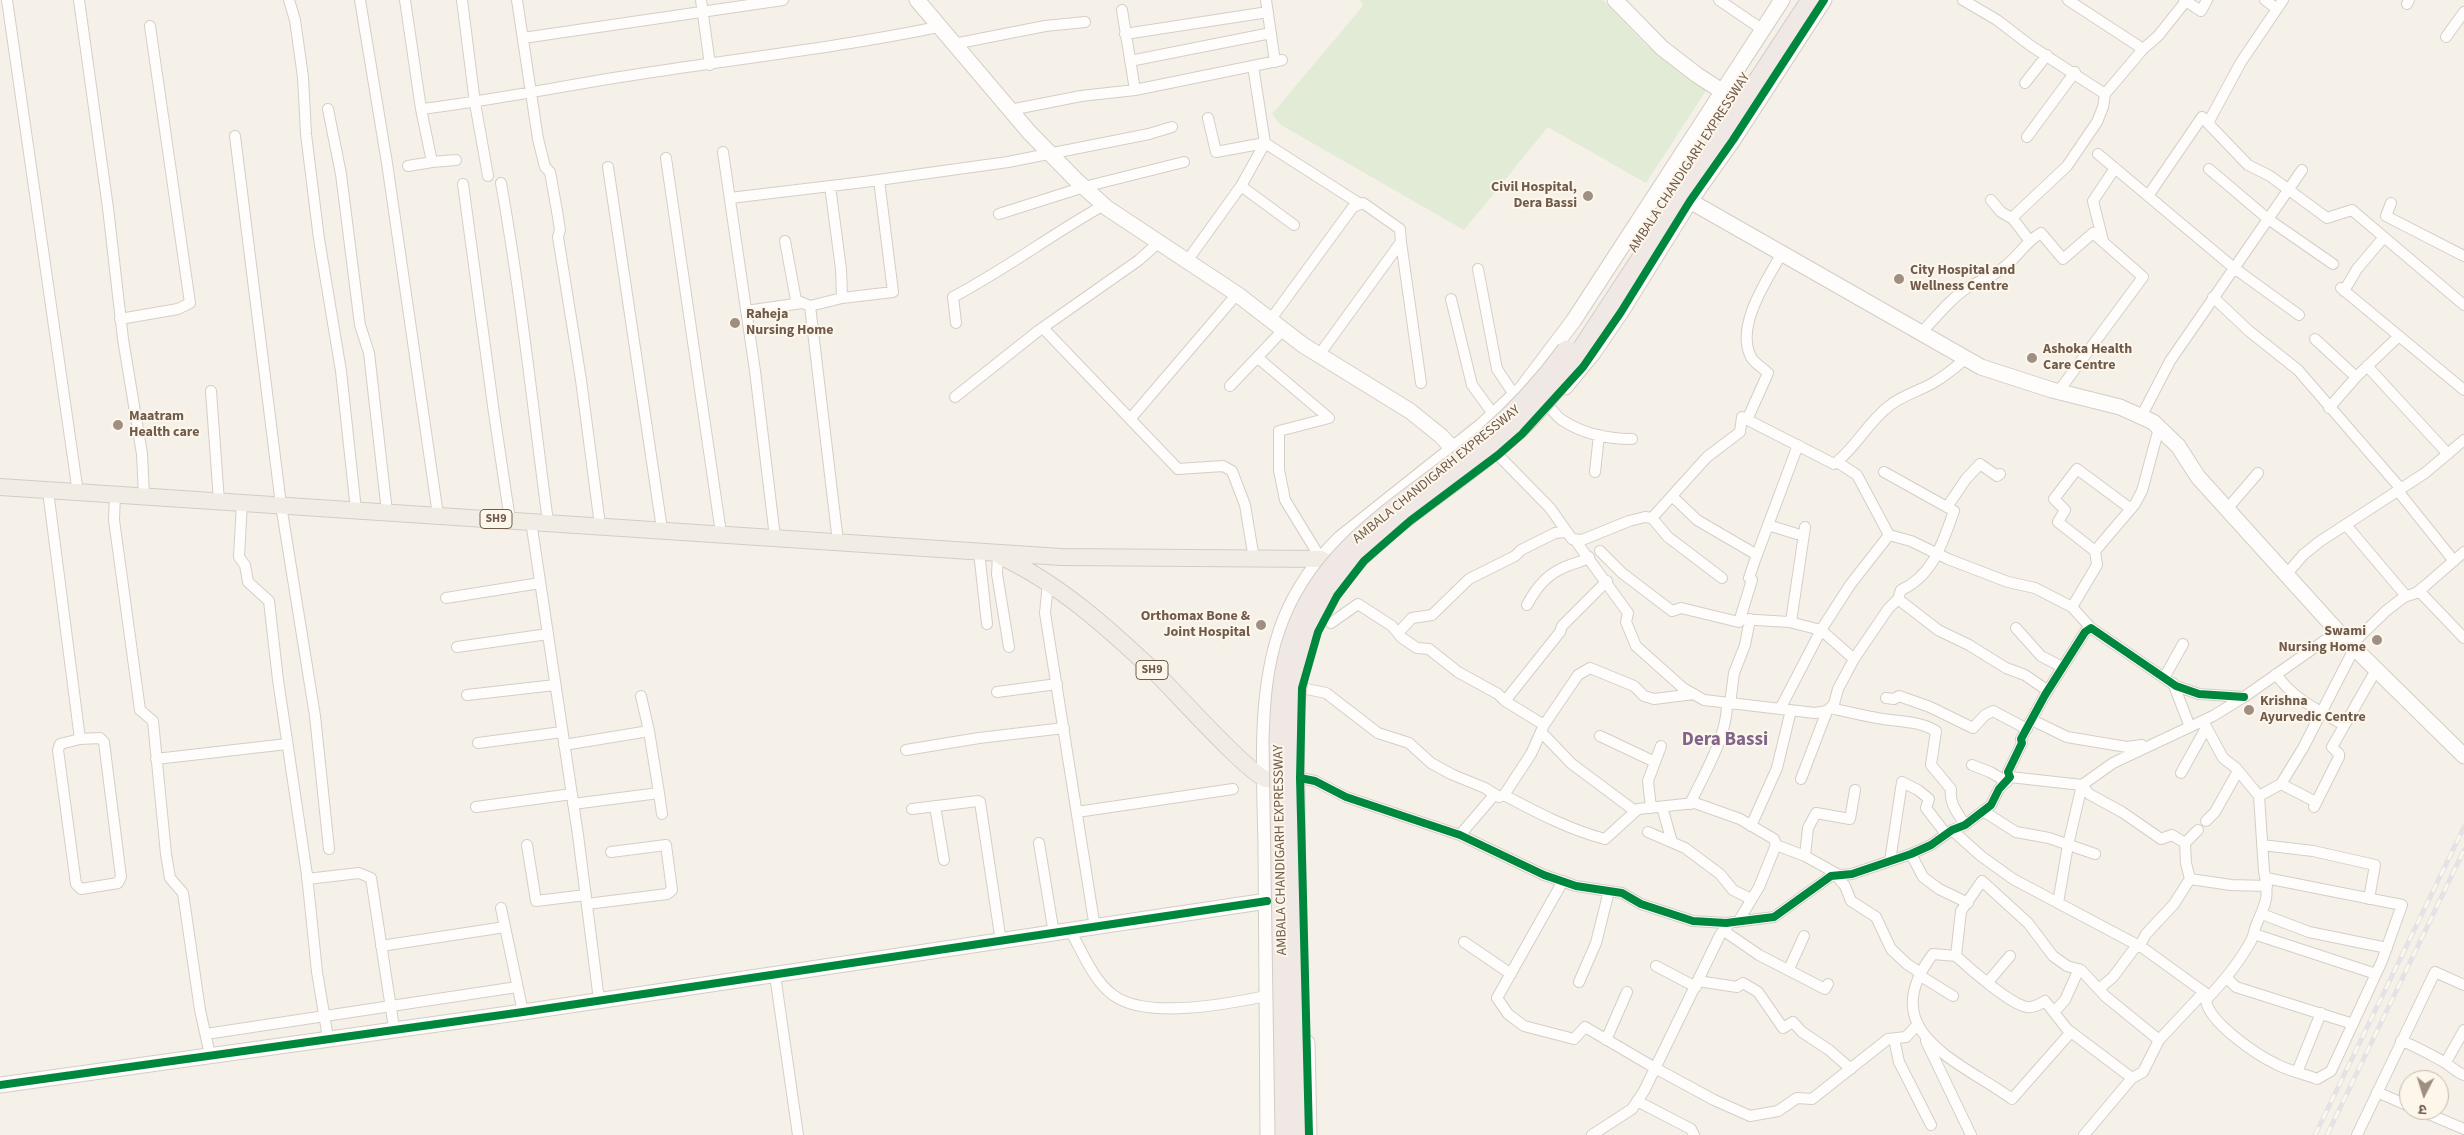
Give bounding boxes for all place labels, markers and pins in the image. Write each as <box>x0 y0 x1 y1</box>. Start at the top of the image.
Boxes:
place label: Civil Hospital, Dera Bassi <box>1491 180 1577 212</box>
marker: Civil Hospital, Dera Bassi <box>1581 189 1595 203</box>
place label: City Hospital and Wellness Centre <box>1910 263 2015 296</box>
marker: City Hospital and Wellness Centre <box>1892 272 1906 286</box>
place label: Raheja Nursing Home <box>746 307 834 340</box>
marker: Raheja Nursing Home <box>728 316 742 330</box>
place label: Ashoka Health Care Centre <box>2043 342 2132 374</box>
marker: Ashoka Health Care Centre <box>2025 351 2039 365</box>
place label: Maatram Health care <box>129 409 200 442</box>
marker: Maatram Health care <box>111 418 125 432</box>
place label: Orthomax Bone & Joint Hospital <box>1141 609 1250 642</box>
marker: Orthomax Bone & Joint Hospital <box>1254 618 1268 632</box>
place label: Swami Nursing Home <box>2278 624 2366 656</box>
marker: Swami Nursing Home <box>2370 633 2384 647</box>
place label: Krishna Ayurvedic Centre <box>2260 694 2366 726</box>
marker: Krishna Ayurvedic Centre <box>2242 703 2256 717</box>

